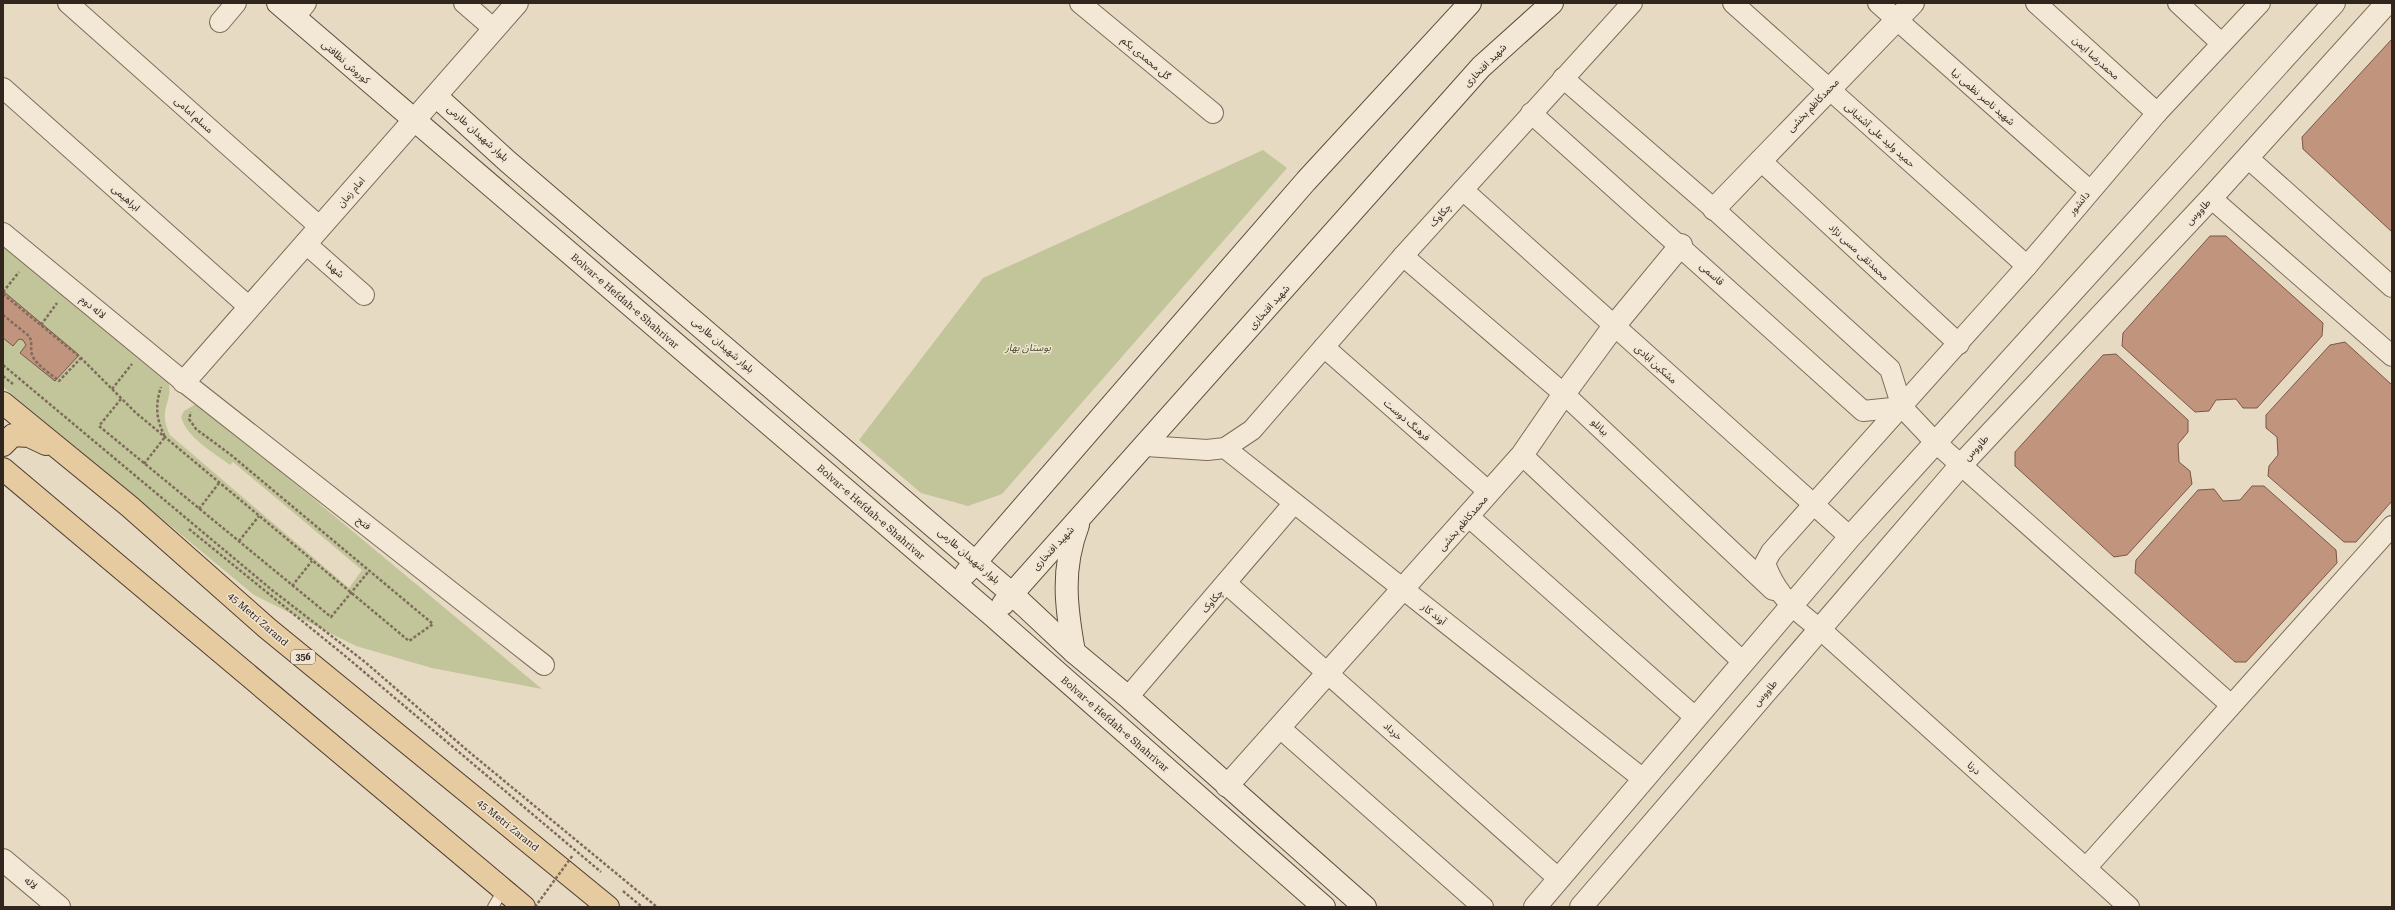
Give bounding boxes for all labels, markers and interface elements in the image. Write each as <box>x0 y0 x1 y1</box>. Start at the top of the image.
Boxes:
street label: گل محمدی یکم <box>1118 34 1173 84</box>
street label: محمدرضا ایمن <box>2070 34 2122 83</box>
street label: کوروش نظافتی <box>319 38 373 87</box>
street label: شهید افتخاری <box>1461 41 1509 89</box>
street label: شهید ناصر نظمی نیا <box>1948 66 2017 128</box>
street label: محمدکاظم بخشی <box>1785 76 1843 135</box>
street label: مسلم امامی <box>171 95 216 137</box>
street label: حمید ولید علی آشتیانی <box>1842 101 1917 170</box>
street label: بلوار شهیدان طارمی <box>445 103 511 164</box>
street label: امام زمان <box>335 175 369 211</box>
street label: ابراهیمی <box>109 183 142 214</box>
street label: دانشور <box>2066 189 2093 218</box>
street label: طاووس <box>2184 197 2213 228</box>
street label: چکاوک <box>1427 201 1454 229</box>
street label: محمدتقی مسی نژاد <box>1826 221 1891 283</box>
street label: Bolvar-e Hefdah-e Shahrivar <box>569 251 681 351</box>
street label: شهدا <box>324 258 347 280</box>
street label: قاسمی <box>1698 260 1727 288</box>
street label: شهید افتخاری <box>1246 283 1293 332</box>
street label: لاله دوم <box>76 293 108 323</box>
street label: بلوار شهیدان طارمی <box>689 315 756 376</box>
park label: بوستان بهار <box>1004 342 1051 354</box>
street label: مشکین آبادی <box>1633 342 1679 386</box>
street label: فرهنگ دوست <box>1381 397 1433 444</box>
street label: بیانلو <box>1588 416 1611 439</box>
street label: طاووس <box>1962 433 1991 464</box>
street label: Bolvar-e Hefdah-e Shahrivar <box>815 462 927 562</box>
street label: محمدکاظم بخشی <box>1436 493 1491 554</box>
street label: فتح <box>354 514 374 534</box>
street label: شهید افتخاری <box>1030 524 1077 573</box>
street label: بلوار شهیدان طارمی <box>935 526 1002 587</box>
street label: چکاوک <box>1199 587 1226 616</box>
street label: 45 Metri Zarand <box>226 590 291 649</box>
street label: آوند کار <box>1418 600 1449 628</box>
road number: 356 <box>291 650 315 664</box>
street label: Bolvar-e Hefdah-e Shahrivar <box>1059 674 1171 774</box>
street label: طاووس <box>1751 678 1780 709</box>
street label: خرداد <box>1381 720 1405 743</box>
street label: درنا <box>1965 759 1983 778</box>
street label: 45 Metri Zarand <box>475 797 542 854</box>
street label: لاله <box>22 875 40 891</box>

